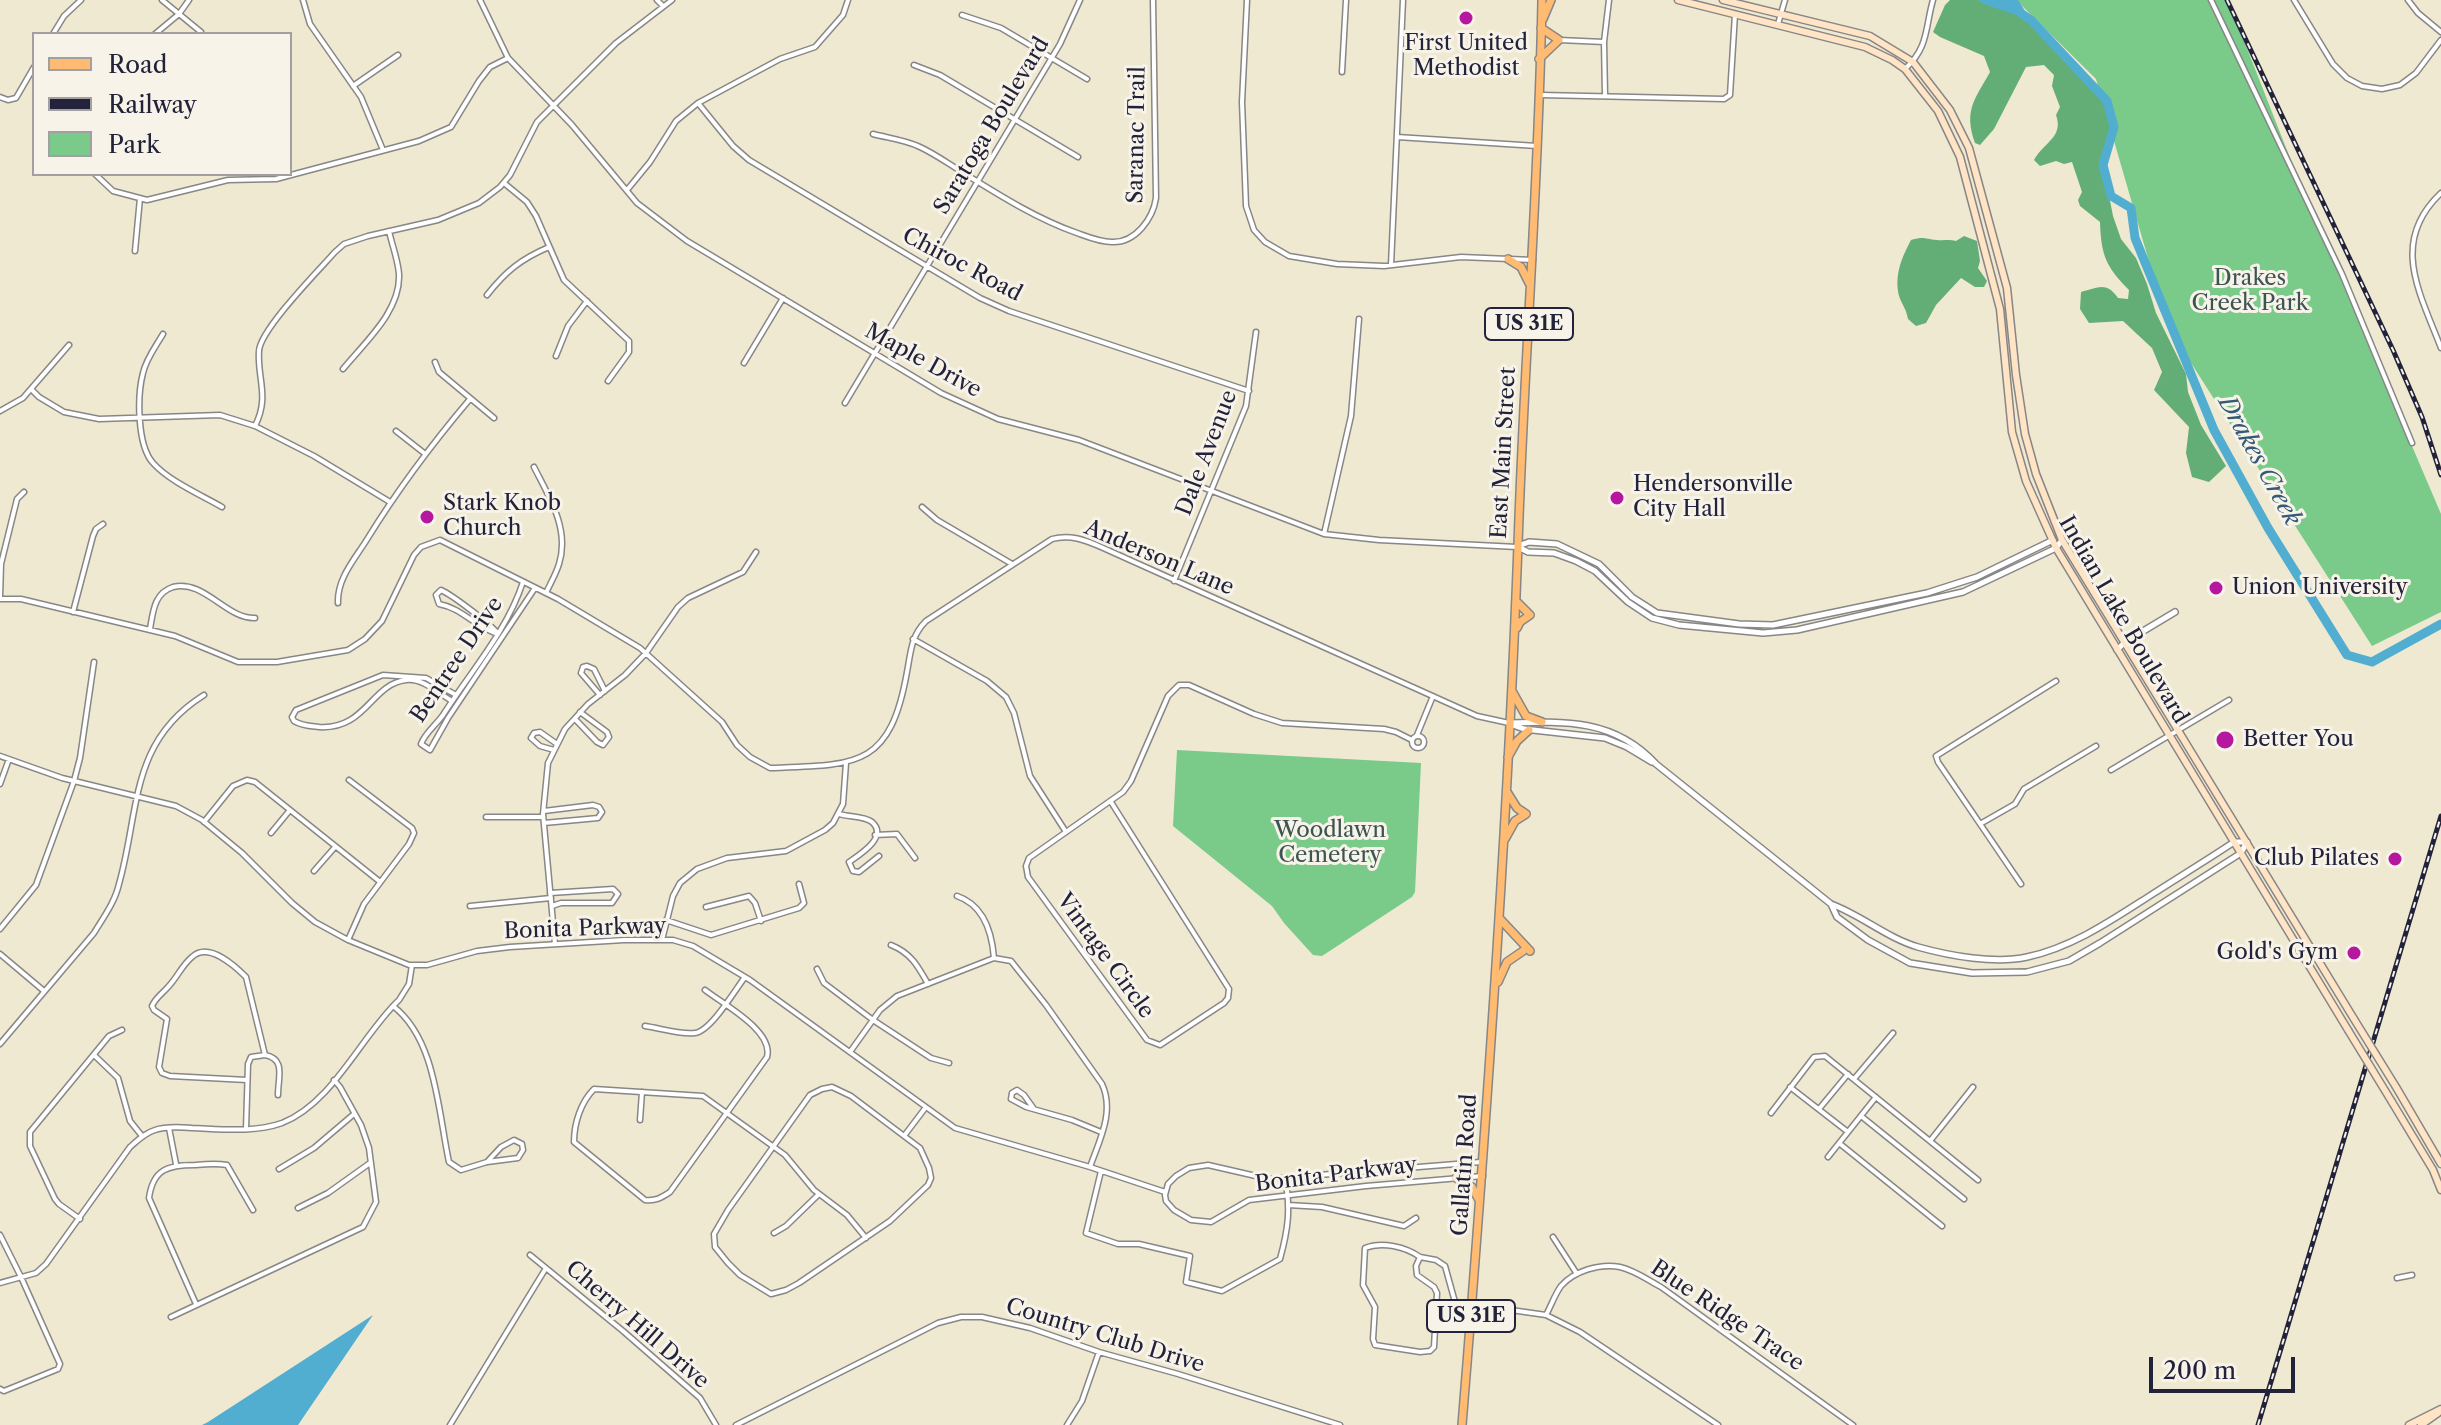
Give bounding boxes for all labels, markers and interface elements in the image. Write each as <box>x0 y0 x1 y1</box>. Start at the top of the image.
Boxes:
marker: First United Methodist <box>1457 9 1475 27</box>
place label: First United Methodist <box>1404 31 1528 82</box>
legend <box>32 32 292 176</box>
street label: Saratoga Boulevard <box>929 33 1055 219</box>
text: Road <box>108 50 167 79</box>
street label: Saranac Trail <box>1123 66 1151 204</box>
text: Railway <box>108 90 197 119</box>
text: Park <box>108 130 160 159</box>
street label: Chiroc Road <box>898 222 1026 308</box>
park label: Drakes Creek Park <box>2192 266 2308 318</box>
road number: US 31E <box>1485 308 1573 340</box>
street label: Maple Drive <box>860 318 986 404</box>
street label: East Main Street <box>1486 366 1522 540</box>
street label: Dale Avenue <box>1171 386 1243 520</box>
water label: Drakes Creek <box>2211 391 2307 531</box>
place label: Hendersonville City Hall <box>1633 472 1793 524</box>
marker: Hendersonville City Hall <box>1608 489 1626 507</box>
place label: Stark Knob Church <box>443 491 561 542</box>
marker: Stark Knob Church <box>418 508 436 526</box>
street label: Indian Lake Boulevard <box>2053 511 2193 729</box>
street label: Anderson Lane <box>1080 515 1238 601</box>
place label: Union University <box>2232 575 2408 601</box>
marker: Union University <box>2207 579 2225 597</box>
street label: Bentree Drive <box>405 592 509 728</box>
place label: Better You <box>2243 727 2354 753</box>
marker: Better You <box>2214 729 2236 751</box>
park label: Woodlawn Cemetery <box>1274 818 1386 870</box>
place label: Club Pilates <box>2254 846 2379 872</box>
marker: Club Pilates <box>2386 850 2404 868</box>
street label: Vintage Circle <box>1051 888 1159 1024</box>
street label: Bonita Parkway <box>503 913 667 945</box>
place label: Gold's Gym <box>2216 940 2338 966</box>
marker: Gold's Gym <box>2345 944 2363 962</box>
street label: Gallatin Road <box>1447 1093 1483 1237</box>
street label: Bonita Parkway <box>1254 1152 1418 1198</box>
street label: Blue Ridge Trace <box>1645 1255 1809 1377</box>
street label: Cherry Hill Drive <box>560 1256 714 1394</box>
street label: Country Club Drive <box>1003 1293 1207 1379</box>
road number: US 31E <box>1427 1300 1515 1332</box>
scale bar <box>2153 1341 2299 1391</box>
text: 200 m <box>2163 1356 2236 1385</box>

